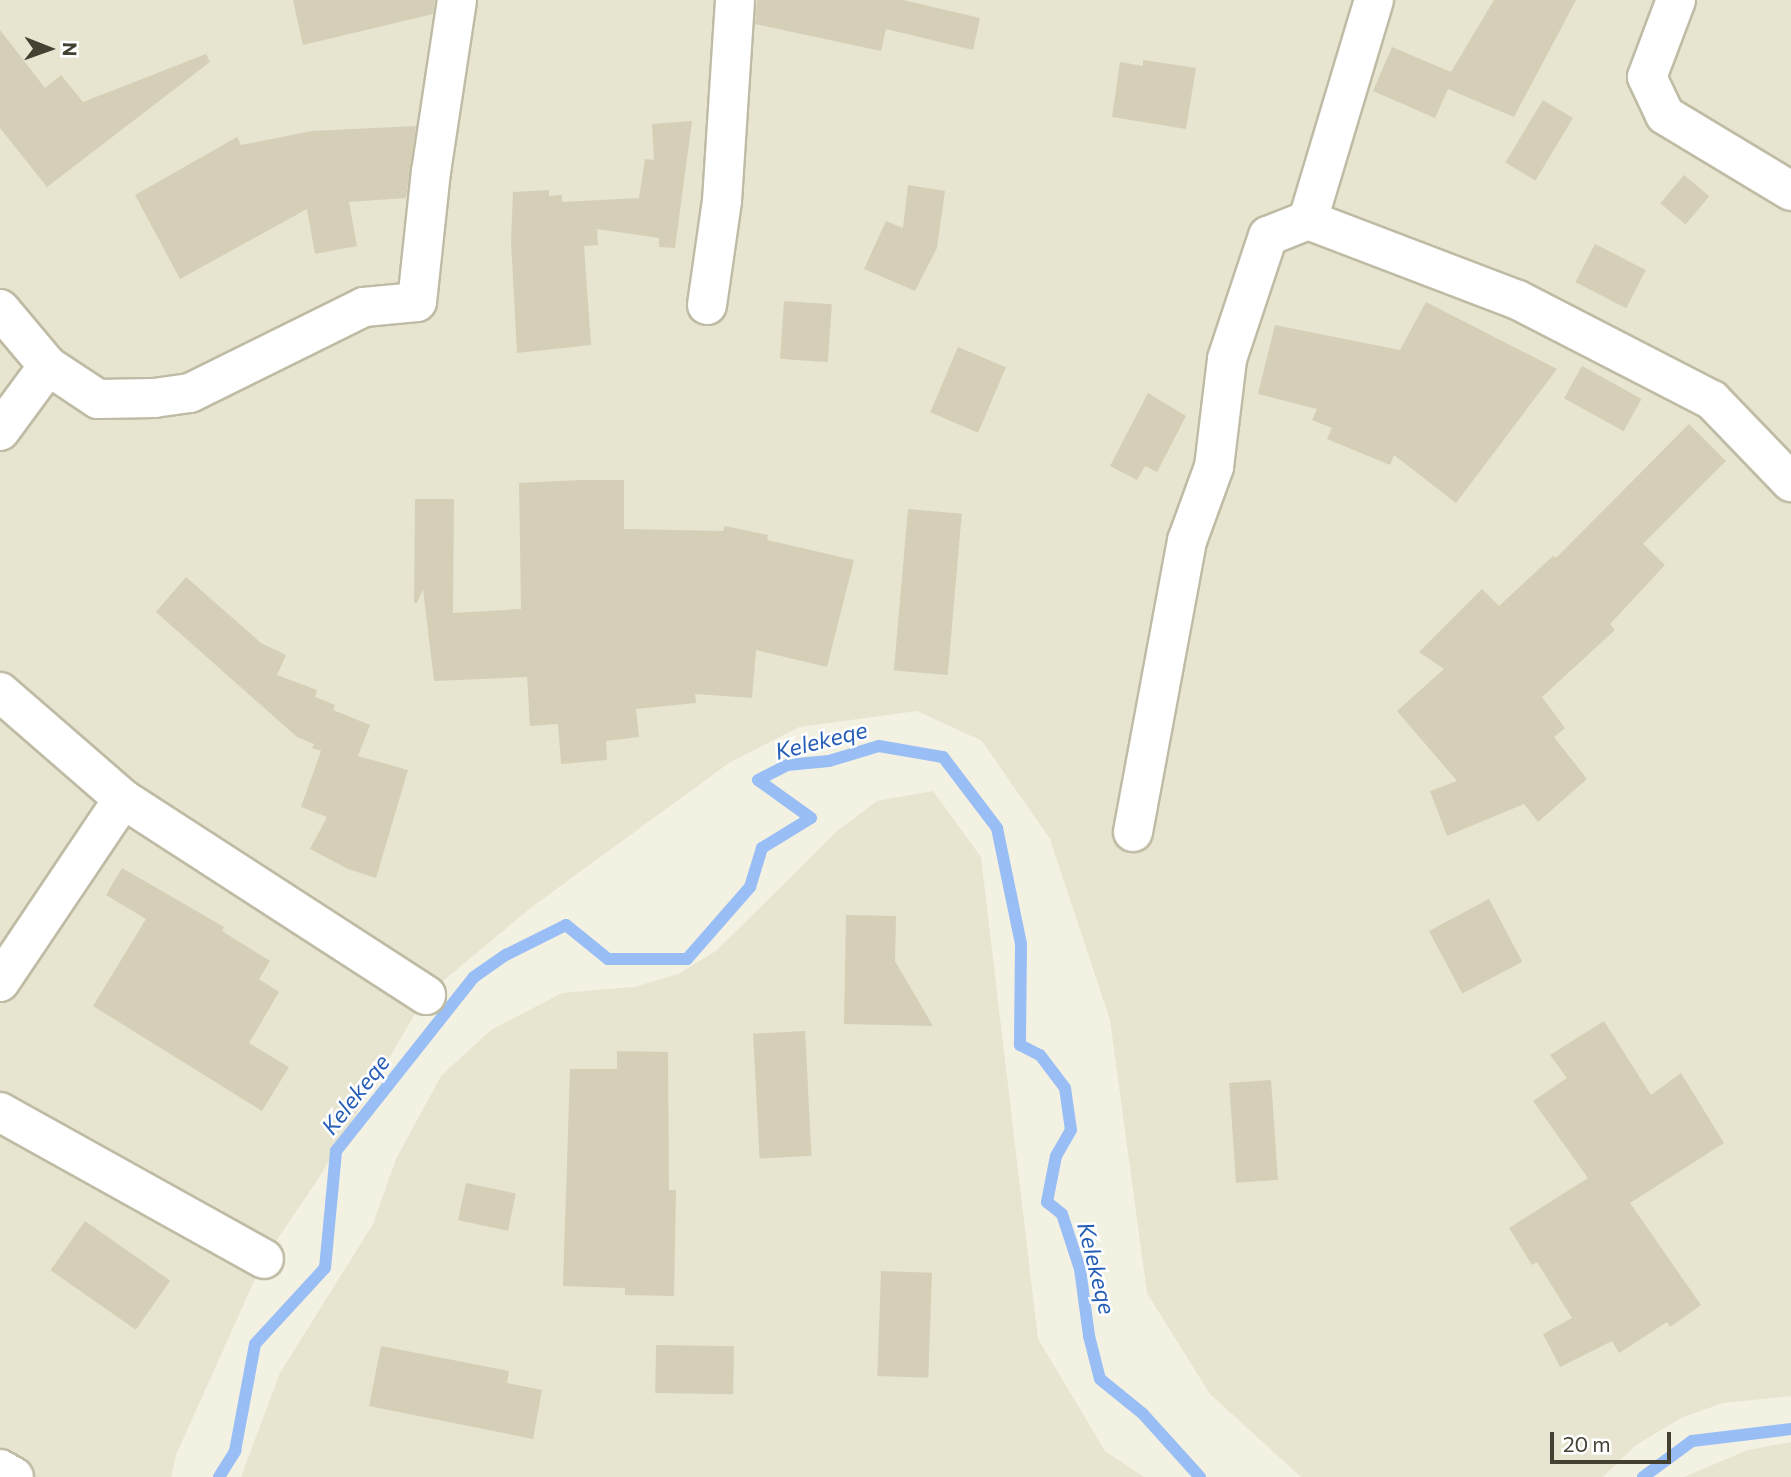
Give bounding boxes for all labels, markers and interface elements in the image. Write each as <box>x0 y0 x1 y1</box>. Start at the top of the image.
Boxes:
north arrow <box>14 14 84 84</box>
text: N <box>59 42 82 57</box>
water label: Kelekeqe <box>772 715 870 765</box>
water label: Kelekeqe <box>315 1048 395 1140</box>
water label: Kelekeqe <box>1072 1219 1122 1317</box>
scale bar <box>1553 1418 1674 1462</box>
text: 20 m <box>1563 1431 1611 1456</box>

